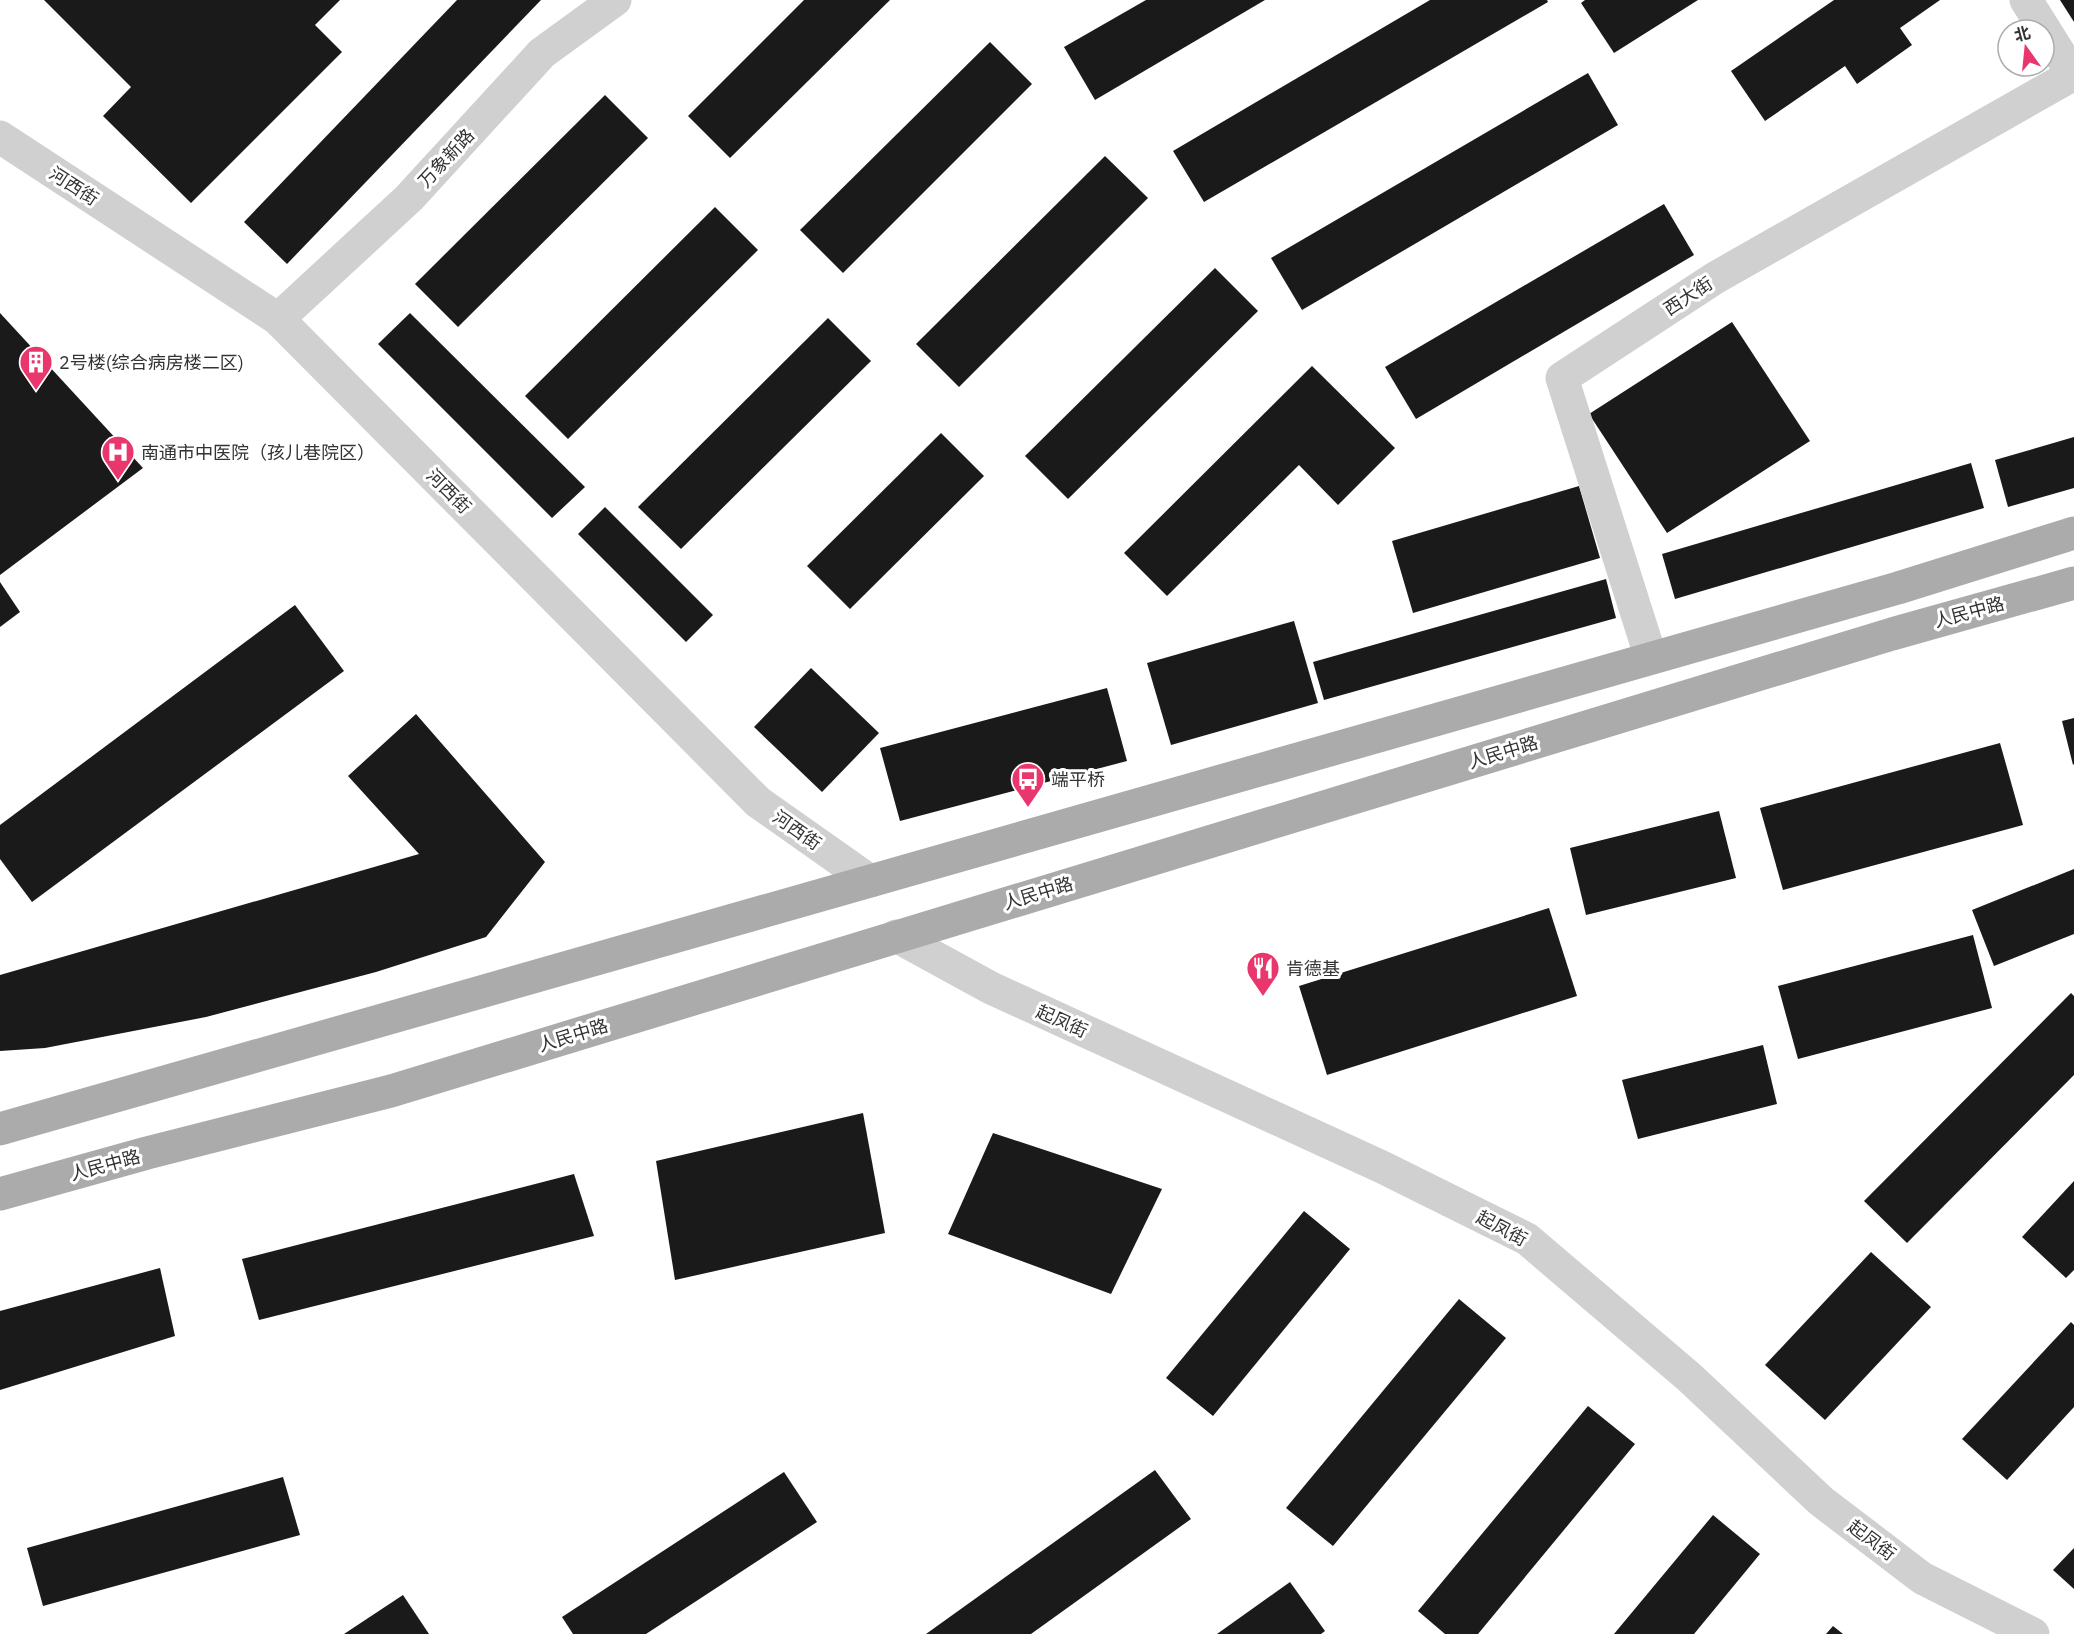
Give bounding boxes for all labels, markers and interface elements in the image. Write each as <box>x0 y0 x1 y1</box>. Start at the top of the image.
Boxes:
north arrow <box>1996 18 2056 78</box>
text: 北 <box>2012 22 2032 45</box>
street label: 万象新路 <box>413 124 479 192</box>
street label: 河西街 <box>45 162 103 210</box>
street label: 西大街 <box>1659 272 1717 320</box>
building icon: 2号楼(综合病房楼二区) <box>18 344 54 391</box>
place label: 2号楼(综合病房楼二区) <box>59 351 244 374</box>
hospital icon: 南通市中医院（孩儿巷院区） <box>100 434 136 481</box>
place label: 南通市中医院（孩儿巷院区） <box>141 441 375 464</box>
street label: 河西街 <box>422 464 476 518</box>
street label: 人民中路 <box>1931 592 2007 632</box>
street label: 人民中路 <box>1465 730 1541 774</box>
bus stop icon: 端平桥 <box>1010 761 1046 808</box>
place label: 端平桥 <box>1051 768 1105 791</box>
street label: 河西街 <box>768 805 826 855</box>
street label: 人民中路 <box>1000 871 1076 915</box>
restaurant icon: 肯德基 <box>1245 950 1281 997</box>
place label: 肯德基 <box>1286 957 1340 980</box>
street label: 起凤街 <box>1033 1000 1091 1042</box>
street label: 人民中路 <box>535 1013 611 1057</box>
street label: 人民中路 <box>67 1145 143 1185</box>
street label: 起凤街 <box>1473 1205 1531 1251</box>
street label: 起凤街 <box>1844 1515 1900 1565</box>

